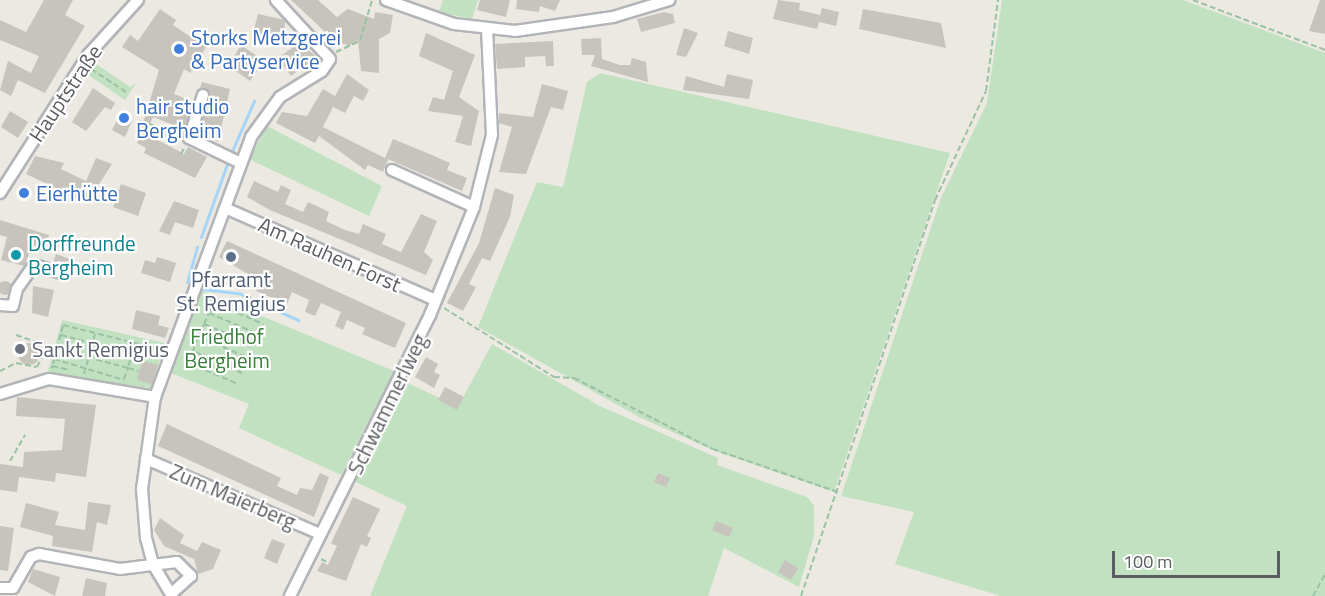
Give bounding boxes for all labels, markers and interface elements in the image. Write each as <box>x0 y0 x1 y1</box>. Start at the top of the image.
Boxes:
place label: Storks Metzgerei & Partyservice <box>191 24 341 74</box>
street label: Hauptstraße <box>23 40 107 146</box>
marker: Storks Metzgerei & Partyservice <box>172 42 186 56</box>
place label: hair studio Bergheim <box>136 93 229 143</box>
marker: hair studio Bergheim <box>117 111 131 125</box>
place label: Eierhütte <box>36 180 118 206</box>
marker: Eierhütte <box>17 186 31 200</box>
street label: Am Rauhen Forst <box>255 211 405 297</box>
place label: Dorffreunde Bergheim <box>28 230 136 280</box>
marker: Dorffreunde Bergheim <box>9 248 23 262</box>
marker: Pfarramt St. Remigius <box>224 250 238 264</box>
place label: Pfarramt St. Remigius <box>176 266 286 316</box>
park label: Friedhof Bergheim <box>184 323 270 373</box>
street label: Schwammerlweg <box>342 330 432 478</box>
place label: Sankt Remigius <box>32 336 169 362</box>
marker: Sankt Remigius <box>13 342 27 356</box>
street label: Zum Maierberg <box>166 458 300 534</box>
scale bar <box>1115 539 1283 577</box>
text: 100 m <box>1123 548 1172 575</box>

